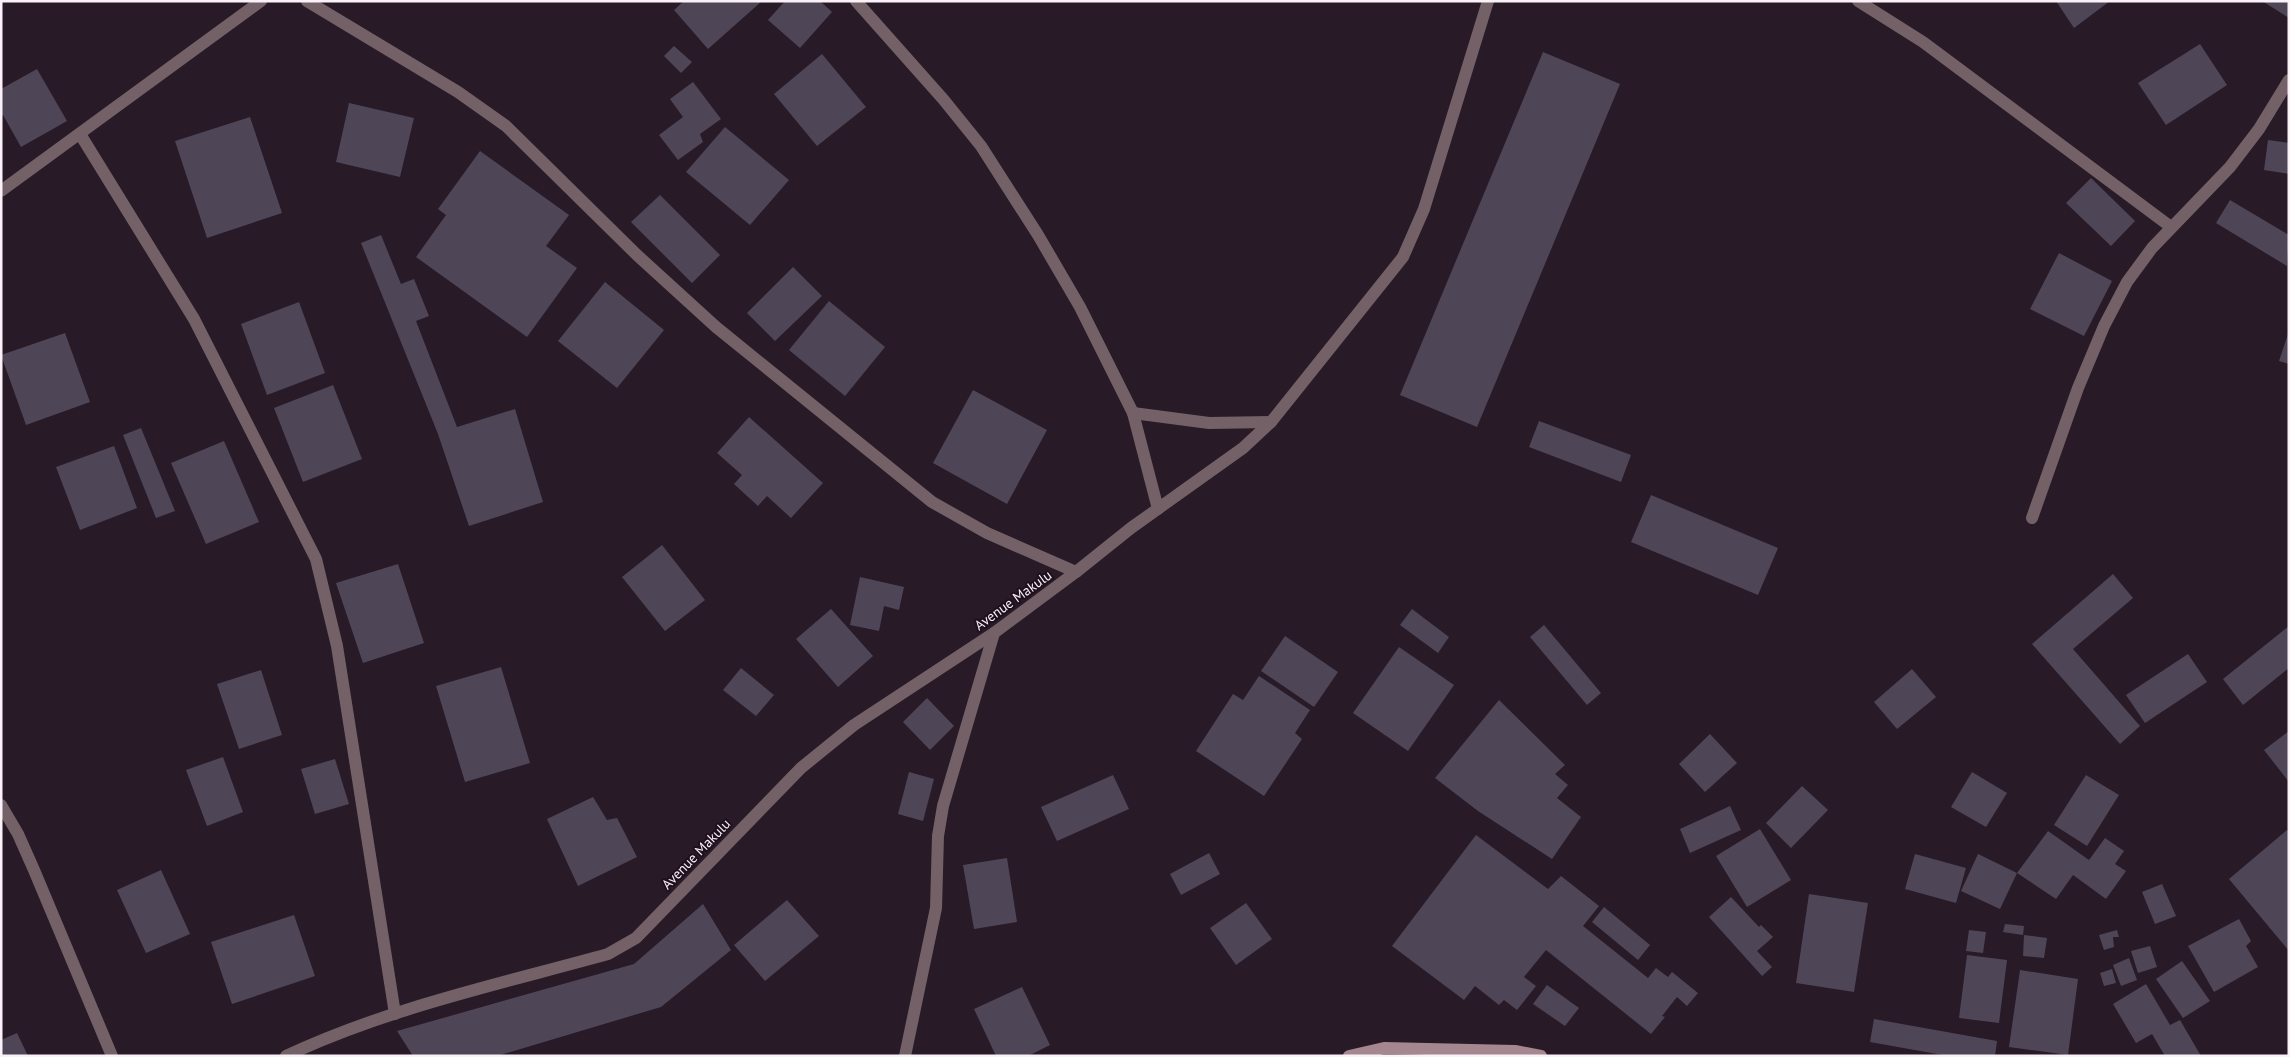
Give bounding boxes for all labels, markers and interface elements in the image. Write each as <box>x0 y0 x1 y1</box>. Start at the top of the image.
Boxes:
street label: Avenue Makulu <box>971 566 1055 634</box>
street label: Avenue Makulu <box>658 815 734 893</box>

